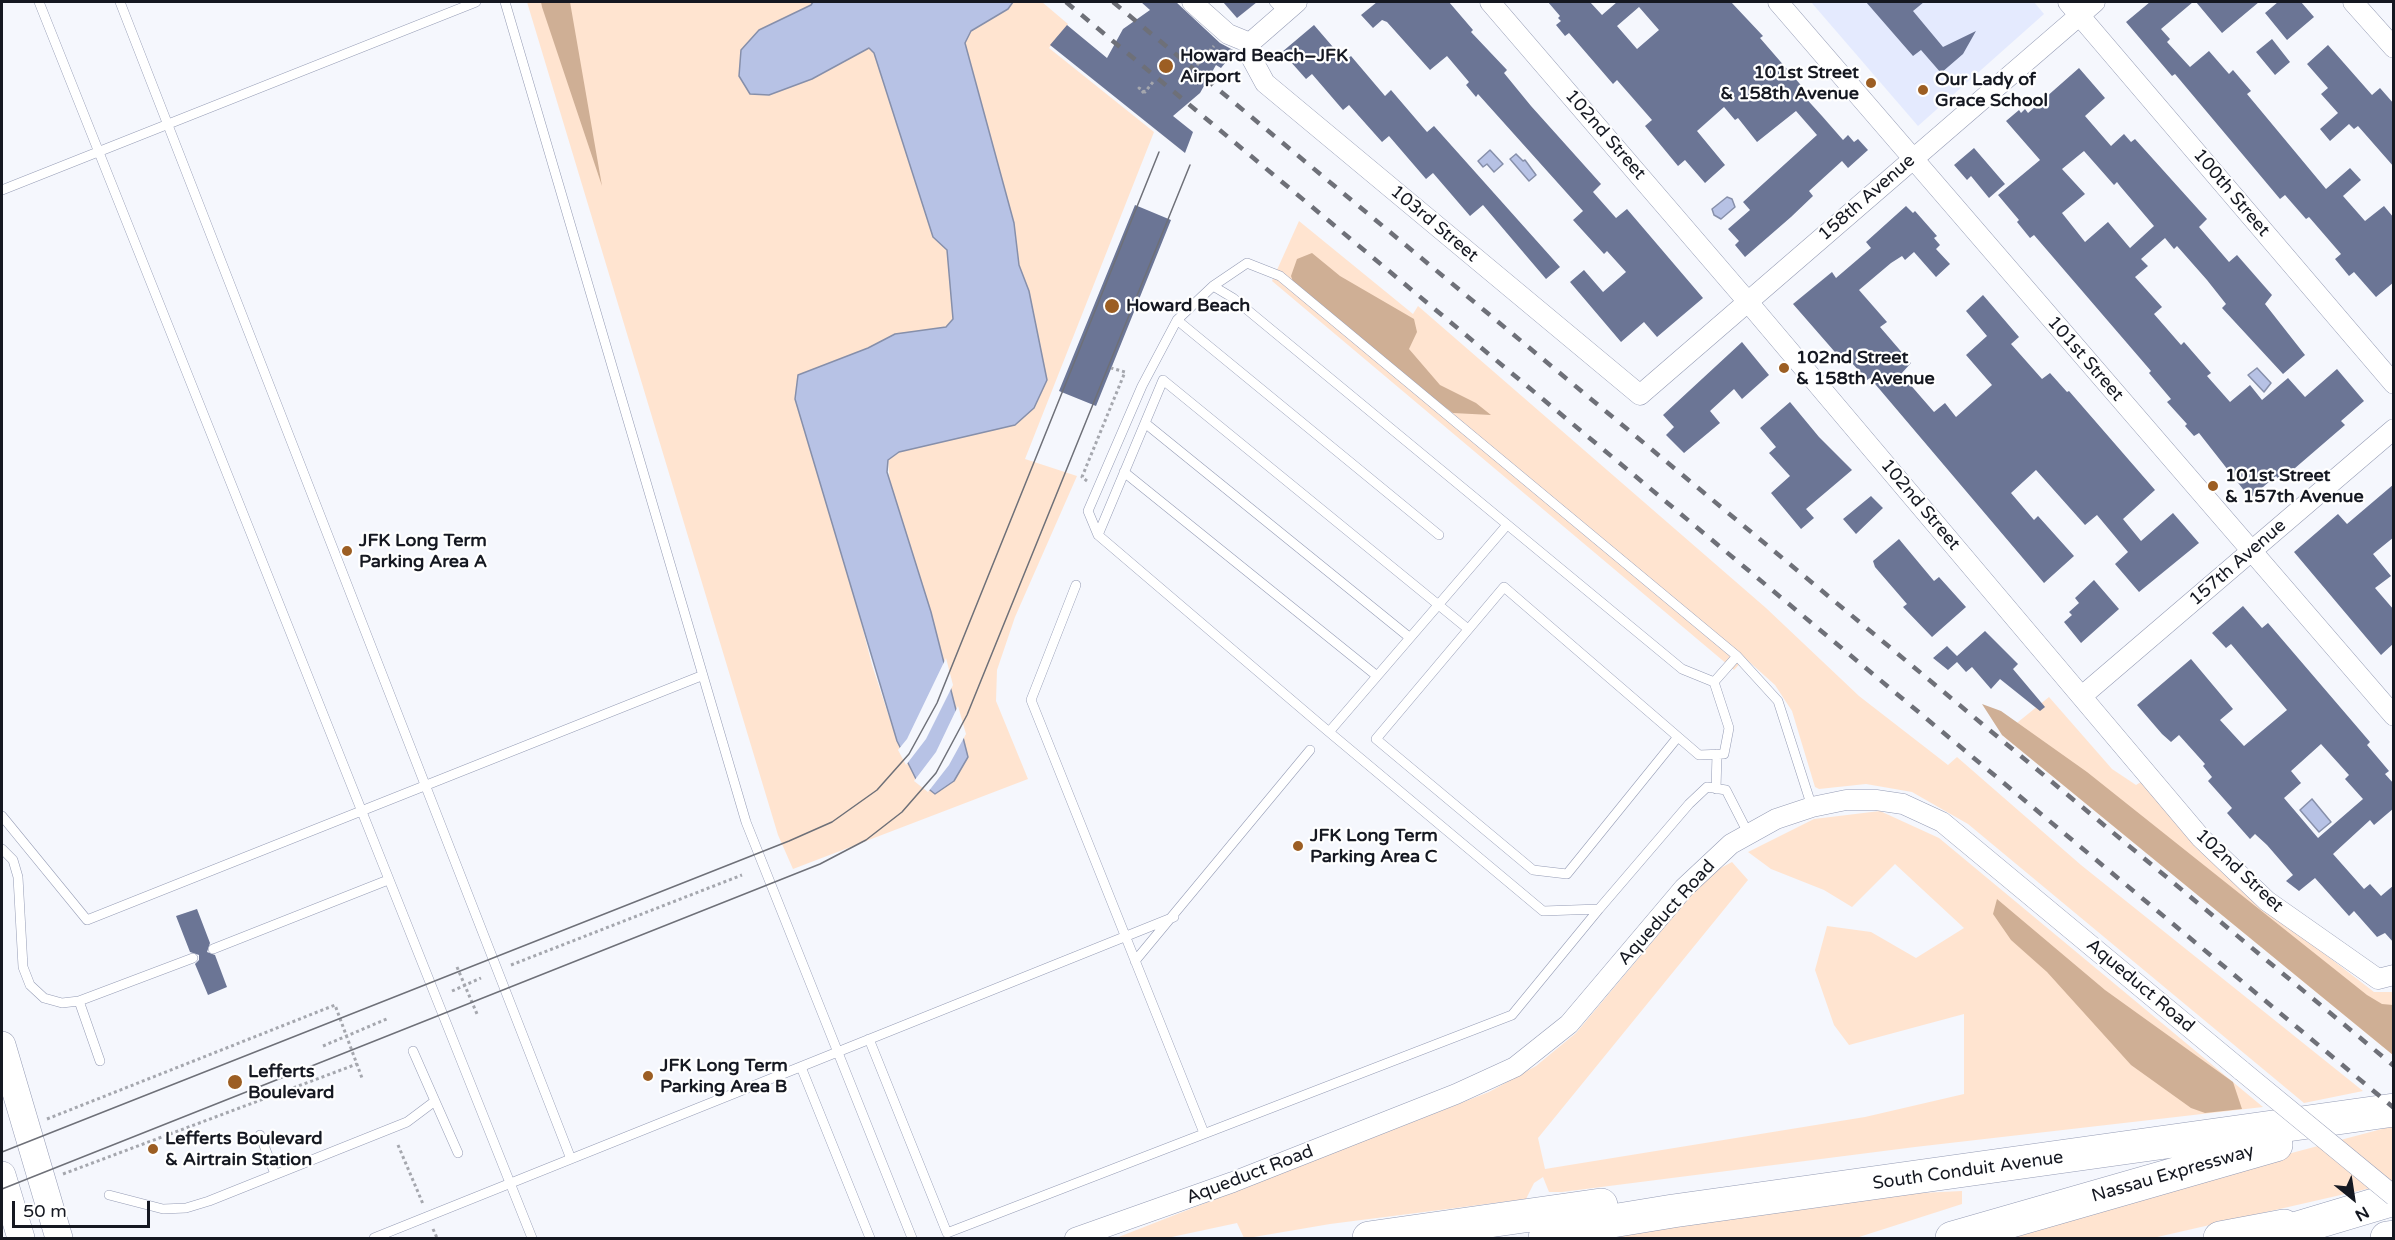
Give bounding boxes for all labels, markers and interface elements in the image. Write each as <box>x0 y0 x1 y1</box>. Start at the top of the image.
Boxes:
place label: Howard Beach–JFK Airport <box>1180 45 1348 88</box>
marker: Howard Beach–JFK Airport <box>1157 57 1175 75</box>
place label: 101st Street & 158th Avenue <box>1720 62 1859 104</box>
place label: Our Lady of Grace School <box>1935 69 2048 112</box>
marker: 101st Street & 158th Avenue <box>1864 76 1878 90</box>
marker: Our Lady of Grace School <box>1916 83 1930 97</box>
street label: 102nd Street <box>1560 86 1650 184</box>
street label: 100th Street <box>2188 145 2274 241</box>
street label: 158th Avenue <box>1814 150 1920 246</box>
street label: 103rd Street <box>1386 181 1482 267</box>
place label: Howard Beach <box>1126 295 1250 317</box>
marker: Howard Beach <box>1103 297 1121 315</box>
street label: 101st Street <box>2042 312 2128 406</box>
place label: 102nd Street & 158th Avenue <box>1796 347 1935 389</box>
marker: 102nd Street & 158th Avenue <box>1777 361 1791 375</box>
street label: 102nd Street <box>1876 455 1964 555</box>
place label: 101st Street & 157th Avenue <box>2225 465 2364 508</box>
marker: 101st Street & 157th Avenue <box>2206 479 2220 493</box>
street label: 157th Avenue <box>2185 515 2291 611</box>
place label: JFK Long Term Parking Area A <box>359 530 487 572</box>
marker: JFK Long Term Parking Area A <box>340 544 354 558</box>
place label: JFK Long Term Parking Area C <box>1310 825 1438 868</box>
street label: 102nd Street <box>2191 825 2287 917</box>
marker: JFK Long Term Parking Area C <box>1291 839 1305 853</box>
street label: Aqueduct Road <box>1614 856 1720 970</box>
street label: Aqueduct Road <box>2082 935 2198 1037</box>
place label: JFK Long Term Parking Area B <box>660 1055 788 1098</box>
place label: Lefferts Boulevard <box>248 1061 334 1104</box>
marker: JFK Long Term Parking Area B <box>641 1069 655 1083</box>
marker: Lefferts Boulevard <box>226 1073 244 1091</box>
place label: Lefferts Boulevard & Airtrain Station <box>165 1128 323 1170</box>
street label: Nassau Expressway <box>2089 1140 2257 1208</box>
street label: Aqueduct Road <box>1183 1141 1317 1209</box>
marker: Lefferts Boulevard & Airtrain Station <box>146 1142 160 1156</box>
street label: South Conduit Avenue <box>1871 1147 2065 1195</box>
north arrow <box>2323 1168 2383 1228</box>
scale bar <box>15 1189 153 1227</box>
text: 50 m <box>23 1200 67 1222</box>
text: N <box>2351 1202 2373 1225</box>

